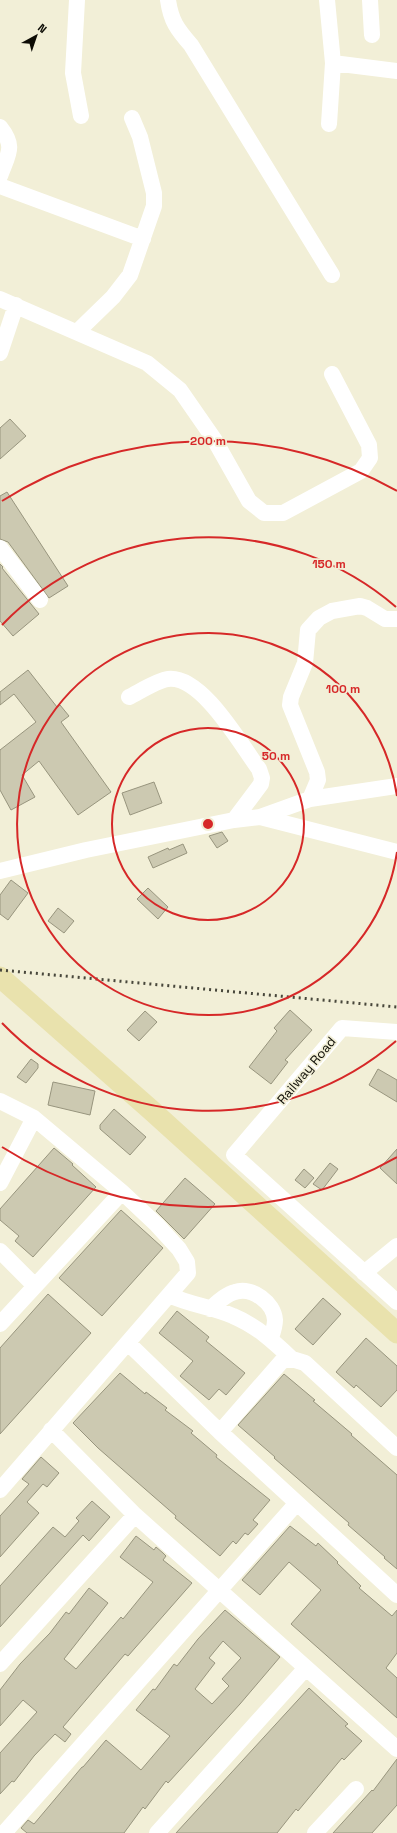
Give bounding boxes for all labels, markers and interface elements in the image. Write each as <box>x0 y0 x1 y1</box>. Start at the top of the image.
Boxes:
north arrow <box>16 16 56 56</box>
text: N <box>35 21 50 36</box>
text: 200 m <box>190 433 226 449</box>
text: 150 m <box>312 556 346 572</box>
text: 100 m <box>326 681 360 697</box>
text: 50 m <box>262 748 290 764</box>
centre of rings <box>201 817 215 831</box>
street label: Railway Road <box>273 1033 340 1108</box>

